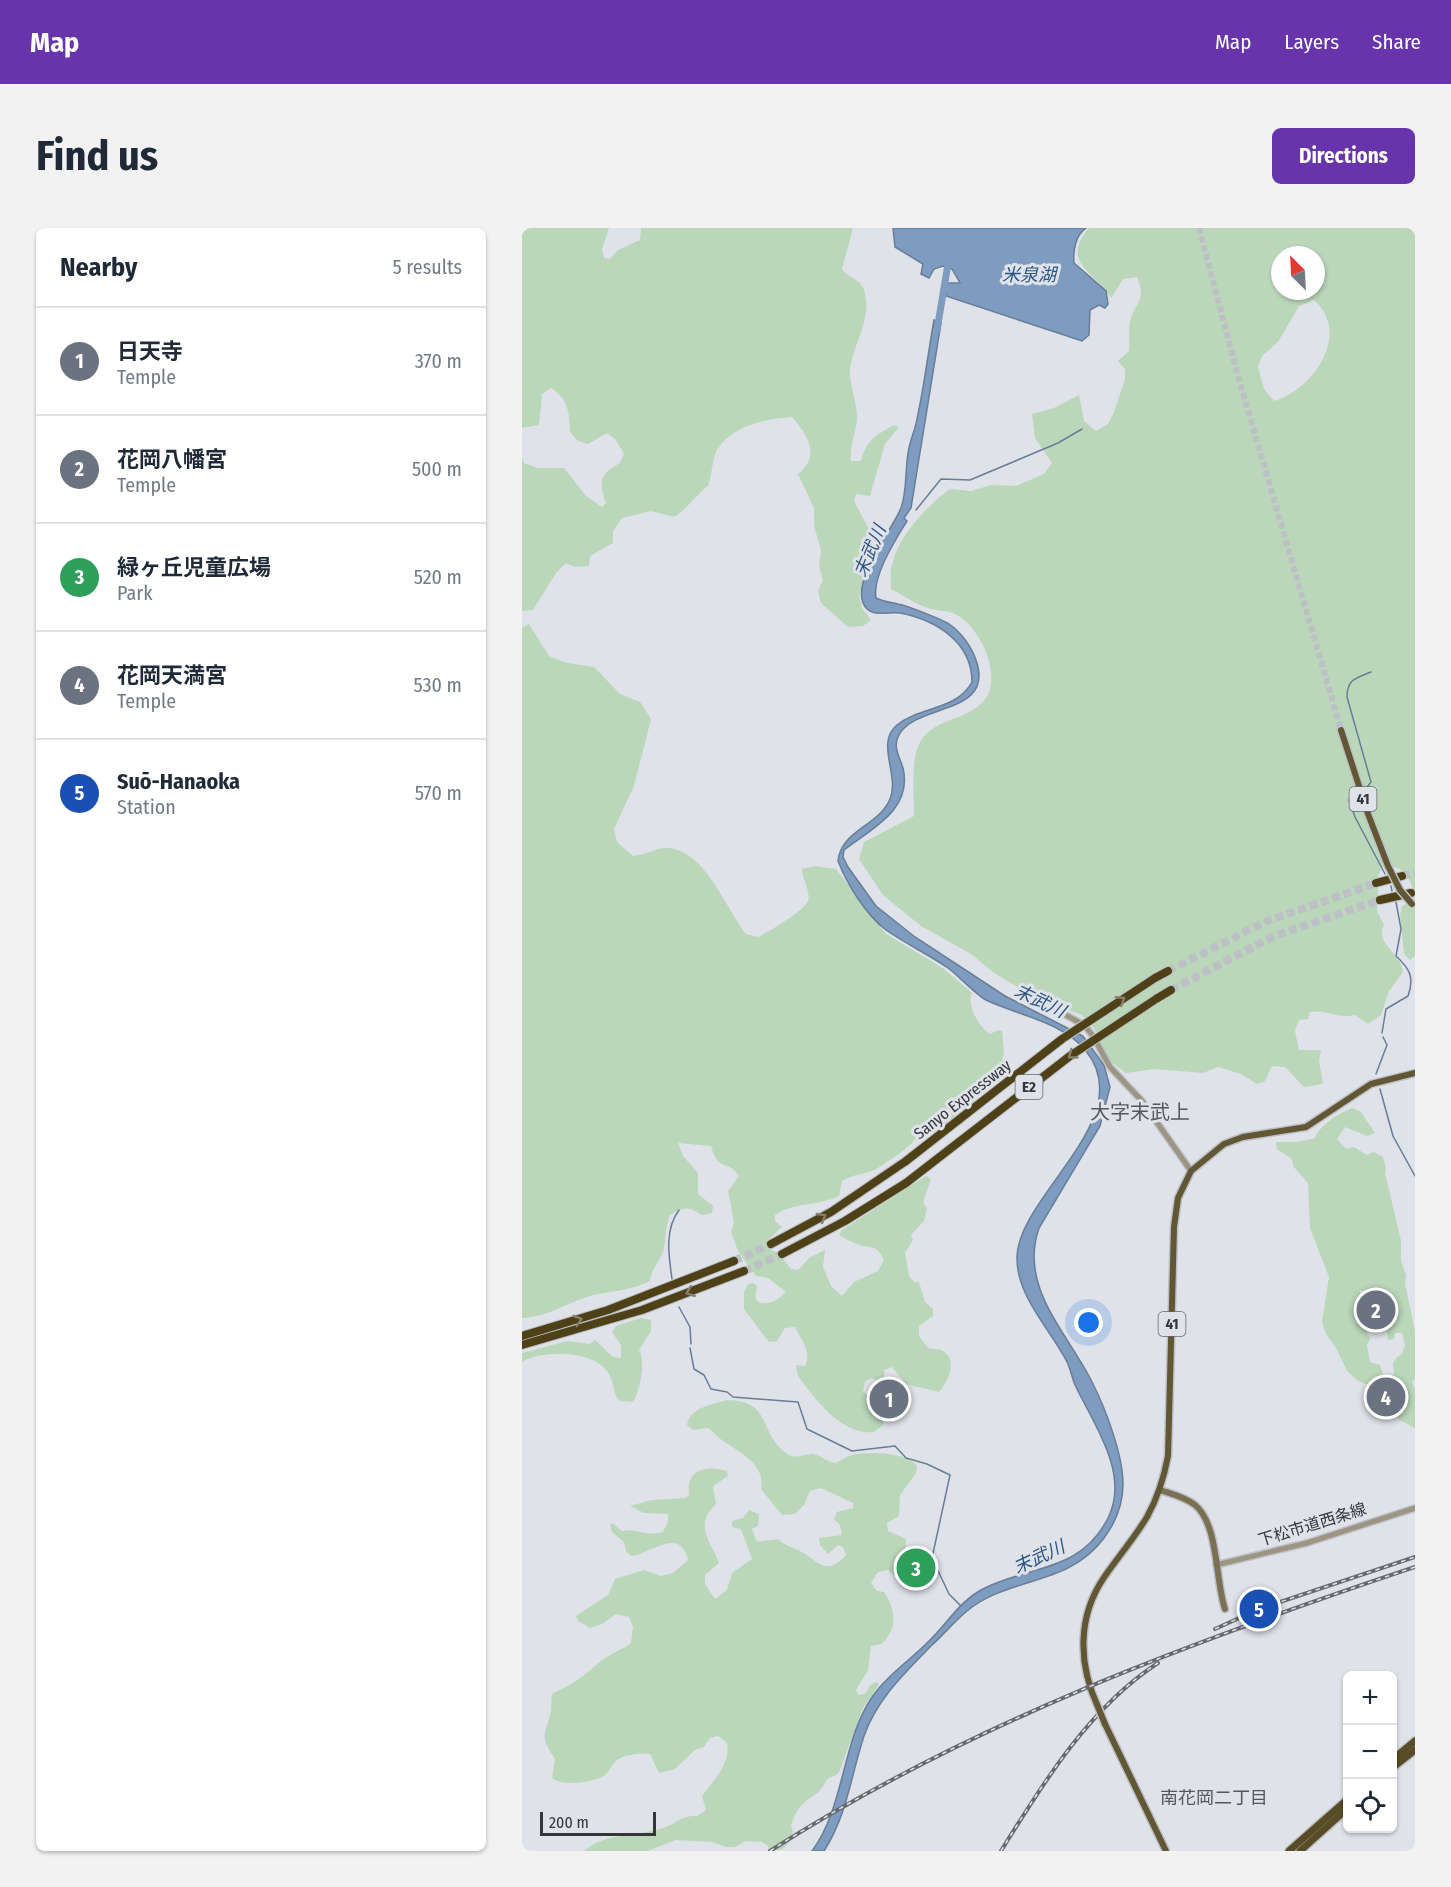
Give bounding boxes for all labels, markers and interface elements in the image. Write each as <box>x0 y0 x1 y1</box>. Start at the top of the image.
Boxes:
text: Map <box>30 26 79 59</box>
text: Map <box>1215 29 1251 55</box>
text: Layers <box>1284 29 1339 55</box>
text: Share <box>1372 29 1421 55</box>
button: Directions <box>1272 128 1415 184</box>
text: Find us <box>36 131 158 181</box>
north arrow <box>1271 246 1325 300</box>
text: Nearby <box>60 252 137 283</box>
text: 5 results <box>392 255 462 279</box>
water label: 米泉湖 <box>1002 264 1059 286</box>
text: 日天寺 <box>117 338 183 365</box>
text: 1 <box>75 349 84 373</box>
text: 370 m <box>415 349 462 373</box>
text: Temple <box>117 365 176 389</box>
text: 花岡八幡宮 <box>117 446 227 473</box>
text: 2 <box>75 457 84 481</box>
text: 500 m <box>412 457 462 481</box>
text: Temple <box>117 473 176 497</box>
water label: 末武川 <box>849 520 891 580</box>
text: 緑ヶ丘児童広場 <box>117 554 271 581</box>
text: 3 <box>75 565 84 589</box>
text: 520 m <box>414 565 462 589</box>
text: Park <box>117 581 153 605</box>
text: 花岡天満宮 <box>117 662 227 689</box>
text: 4 <box>74 673 85 697</box>
text: 530 m <box>413 673 462 697</box>
text: Temple <box>117 689 176 713</box>
text: Suō-Hanaoka <box>117 768 240 795</box>
text: 5 <box>75 781 84 805</box>
text: 570 m <box>415 781 462 805</box>
road number: 41 <box>1350 787 1376 811</box>
text: Station <box>117 795 176 819</box>
water label: 末武川 <box>1011 980 1071 1023</box>
one-way arrow <box>1114 996 1125 1007</box>
one-way arrow <box>1068 1047 1079 1058</box>
street label: Sanyo Expressway <box>910 1055 1015 1143</box>
road number: E2 <box>1016 1075 1042 1099</box>
district label: 大字末武上 <box>1090 1100 1190 1124</box>
one-way arrow <box>816 1213 827 1224</box>
one-way arrow <box>685 1285 695 1298</box>
pin: 2 <box>1356 1288 1396 1332</box>
your location <box>1074 1308 1103 1337</box>
road number: 41 <box>1158 1312 1186 1336</box>
one-way arrow <box>572 1314 583 1327</box>
pin: 4 <box>1366 1374 1406 1420</box>
pin: 1 <box>870 1376 908 1422</box>
street label: 下松市道西条線 <box>1256 1499 1368 1550</box>
water label: 末武川 <box>1010 1535 1070 1578</box>
pin: 3 <box>896 1546 936 1590</box>
pin: 5 <box>1240 1586 1278 1632</box>
map controls <box>1343 1671 1397 1833</box>
button: + <box>1343 1671 1397 1725</box>
button: − <box>1343 1725 1397 1779</box>
button: locate <box>1343 1779 1397 1833</box>
district label: 南花岡二丁目 <box>1160 1787 1268 1809</box>
scale bar <box>540 1809 656 1836</box>
text: 200 m <box>549 1813 589 1832</box>

